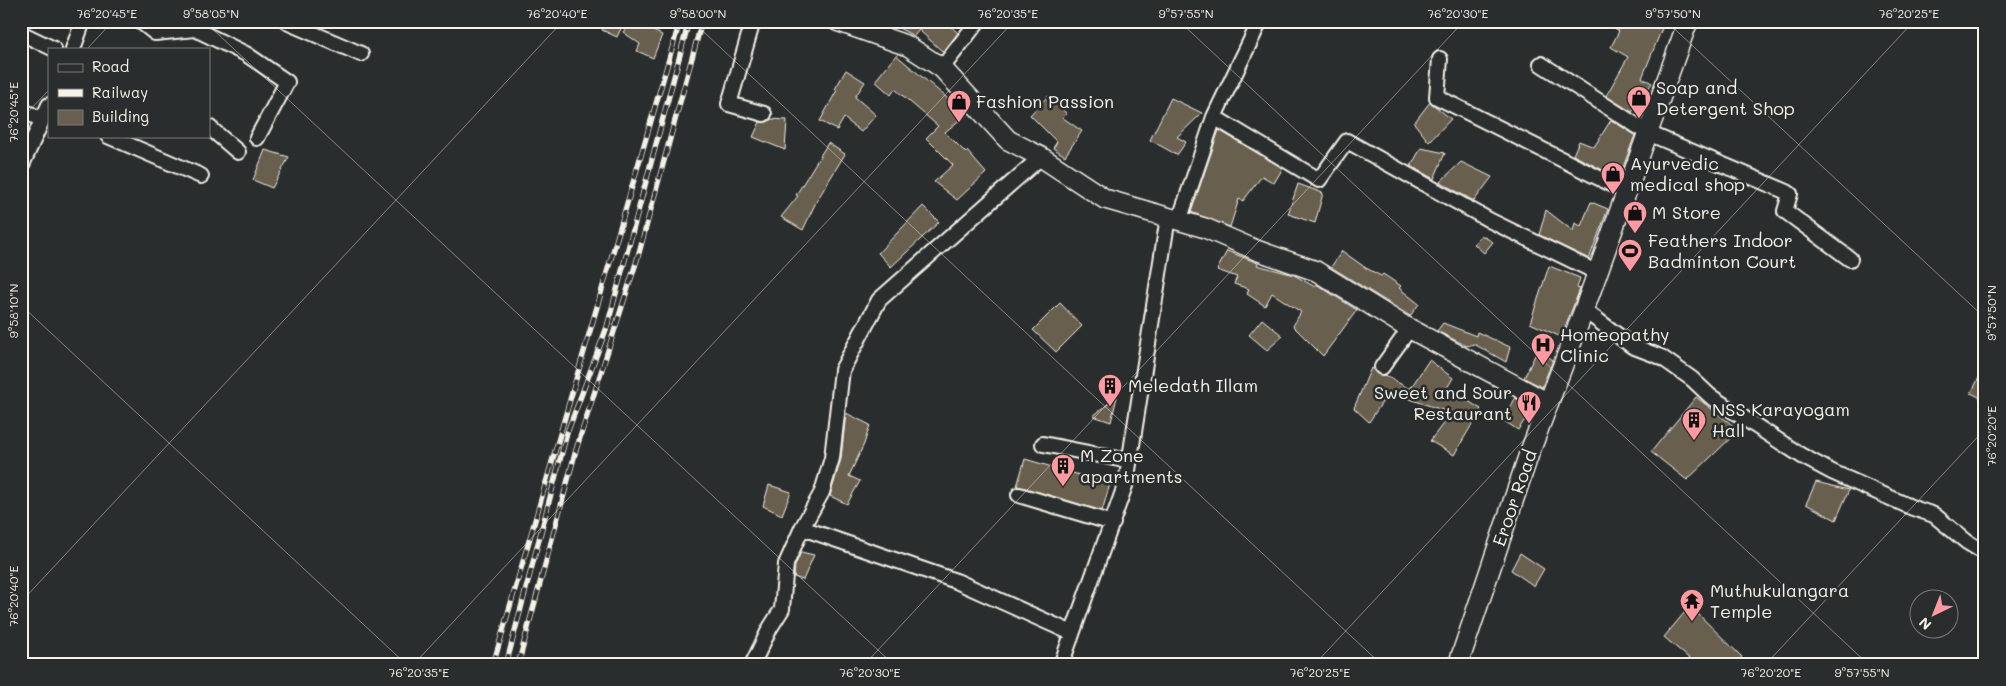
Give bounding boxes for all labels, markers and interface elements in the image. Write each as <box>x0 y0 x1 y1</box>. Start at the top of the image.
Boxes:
text: 76°20'45"E <box>77 5 137 21</box>
text: 9°58'05"N <box>183 5 239 21</box>
text: 76°20'40"E <box>527 5 588 21</box>
text: 9°58'00"N <box>670 5 726 21</box>
text: 76°20'35"E <box>978 5 1038 21</box>
text: 9°57'55"N <box>1158 5 1214 21</box>
text: 76°20'30"E <box>1428 5 1489 21</box>
text: 9°57'50"N <box>1645 5 1701 21</box>
text: 76°20'25"E <box>1879 5 1939 21</box>
legend <box>48 48 210 138</box>
text: Road <box>92 56 129 76</box>
place label: Soap and Detergent Shop <box>1656 75 1795 120</box>
text: 76°20'45"E <box>5 82 21 142</box>
text: Railway <box>92 82 148 102</box>
shop icon: Soap and Detergent Shop <box>1626 85 1652 119</box>
shop icon: Fashion Passion <box>946 89 972 123</box>
place label: Fashion Passion <box>976 89 1114 113</box>
text: Building <box>92 106 149 126</box>
place label: Ayurvedic medical shop <box>1630 151 1745 196</box>
shop icon: Ayurvedic medical shop <box>1600 161 1626 195</box>
shop icon: M Store <box>1622 200 1648 234</box>
place label: M Store <box>1652 200 1721 224</box>
place label: Feathers Indoor Badminton Court <box>1648 228 1796 273</box>
sports icon: Feathers Indoor Badminton Court <box>1617 238 1643 272</box>
text: 9°58'10"N <box>5 284 21 338</box>
text: 9°57'50"N <box>1983 285 1999 341</box>
place label: Homeopathy Clinic <box>1560 322 1669 367</box>
hospital icon: Homeopathy Clinic <box>1530 332 1556 366</box>
building icon: Meledath Illam <box>1097 373 1123 407</box>
place label: Meledath Illam <box>1128 373 1258 397</box>
place label: Sweet and Sour Restaurant <box>1374 380 1512 425</box>
restaurant icon: Sweet and Sour Restaurant <box>1516 390 1542 424</box>
place label: NSS Karayogam Hall <box>1712 397 1850 442</box>
text: 76°20'20"E <box>1983 406 1999 466</box>
building icon: NSS Karayogam Hall <box>1681 407 1707 441</box>
place label: M Zone apartments <box>1080 443 1183 488</box>
street label: Eroor Road <box>1486 446 1542 549</box>
building icon: M Zone apartments <box>1050 453 1076 487</box>
text: 76°20'40"E <box>5 565 21 626</box>
place label: Muthukulangara Temple <box>1710 578 1849 623</box>
temple icon: Muthukulangara Temple <box>1679 588 1705 622</box>
north arrow <box>1908 588 1958 638</box>
text: N <box>1914 613 1935 634</box>
text: 76°20'35"E <box>389 664 449 680</box>
text: 76°20'30"E <box>840 664 901 680</box>
text: 76°20'25"E <box>1290 664 1350 680</box>
text: 76°20'20"E <box>1741 664 1801 680</box>
text: 9°57'55"N <box>1834 664 1890 680</box>

